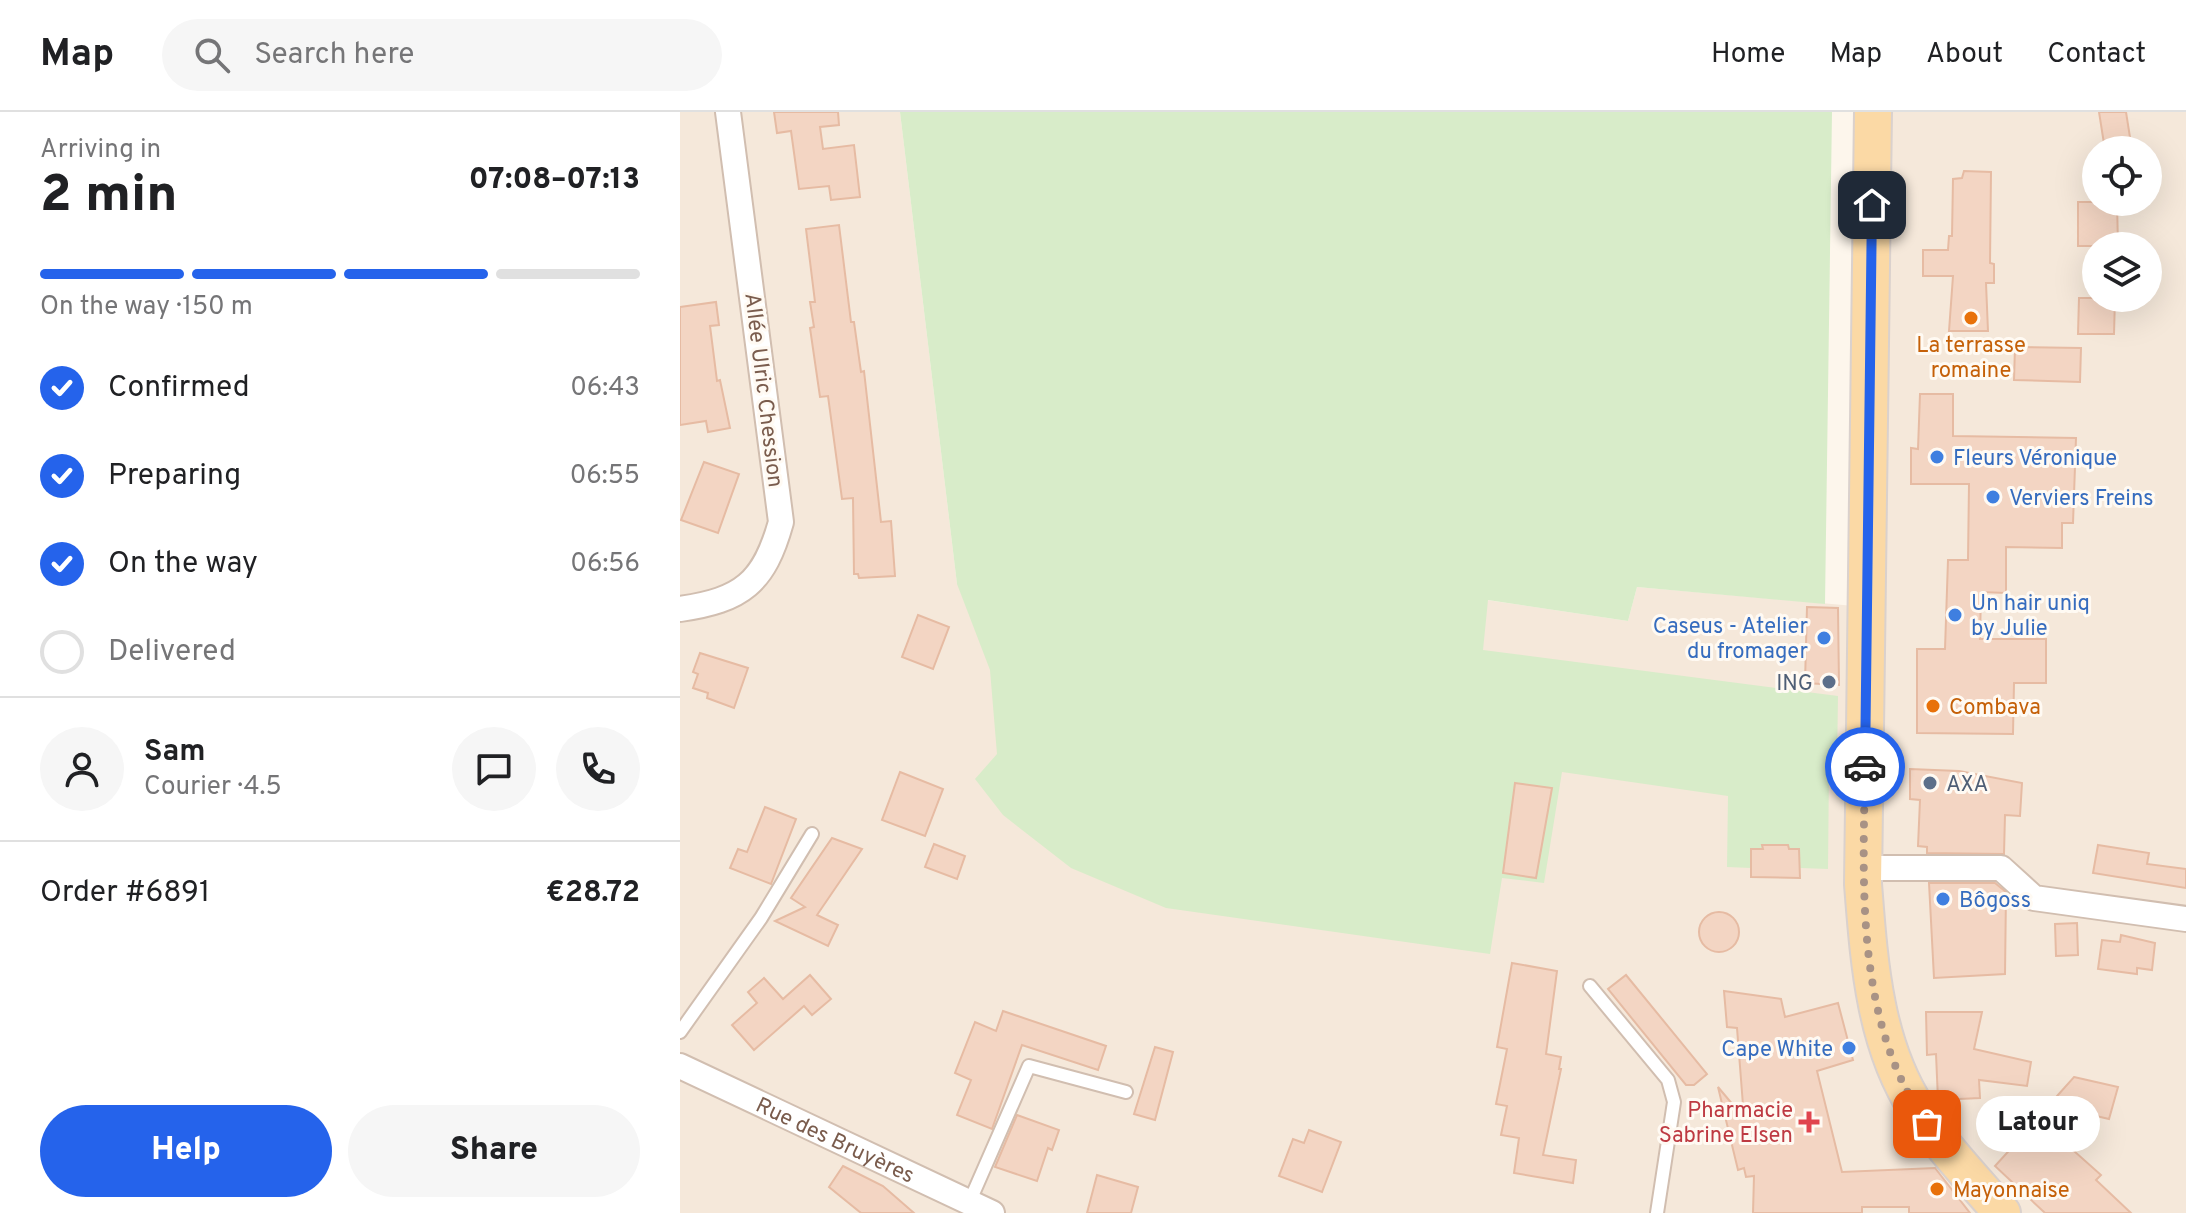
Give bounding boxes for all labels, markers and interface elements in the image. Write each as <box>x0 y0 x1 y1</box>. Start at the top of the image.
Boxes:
search box <box>162 19 722 91</box>
text: Map <box>40 31 114 80</box>
icon: search <box>190 33 234 77</box>
text: Search here <box>254 37 414 74</box>
text: Home <box>1711 37 1785 73</box>
text: Map <box>1829 37 1882 73</box>
text: About <box>1926 37 2003 73</box>
text: Contact <box>2047 37 2146 73</box>
text: Arriving in <box>40 134 161 167</box>
map controls <box>2082 136 2162 312</box>
button: locate <box>2082 136 2162 216</box>
text: 07:08–07:13 <box>469 162 640 199</box>
text: 2 min <box>40 164 178 230</box>
pin <box>1838 171 1906 239</box>
icon: home <box>1850 183 1894 227</box>
button: layers <box>2082 232 2162 312</box>
text: On the way · 150 m <box>40 291 253 324</box>
street label: Allée Ulric Chession <box>737 291 788 489</box>
marker: La terrasse romaine <box>1962 309 1980 327</box>
place label: La terrasse romaine <box>1916 333 2026 385</box>
icon: check <box>40 366 84 410</box>
text: Confirmed <box>108 370 250 407</box>
text: 06:43 <box>570 372 640 405</box>
place label: Fleurs Véronique <box>1953 446 2117 473</box>
marker: Fleurs Véronique <box>1928 448 1946 466</box>
icon: check <box>40 454 84 498</box>
text: Preparing <box>108 458 241 495</box>
text: 06:55 <box>570 460 640 493</box>
place label: Verviers Freins <box>2009 486 2154 513</box>
marker: Verviers Freins <box>1984 488 2002 506</box>
icon: check <box>40 542 84 586</box>
text: On the way <box>108 546 258 583</box>
text: 06:56 <box>570 548 640 581</box>
place label: Un hair uniq by Julie <box>1971 591 2090 643</box>
marker: Un hair uniq by Julie <box>1946 606 1964 624</box>
place label: Caseus - Atelier du fromager <box>1653 614 1808 666</box>
marker: Caseus - Atelier du fromager <box>1815 629 1833 647</box>
text: Delivered <box>108 634 236 671</box>
place label: ING <box>1776 671 1813 698</box>
marker: ING <box>1820 673 1838 691</box>
place label: Combava <box>1949 695 2041 722</box>
marker: Combava <box>1924 697 1942 715</box>
button: person <box>40 727 124 811</box>
button: chat <box>452 727 536 811</box>
button: phone <box>556 727 640 811</box>
courier <box>1825 727 1905 807</box>
text: Sam <box>144 734 206 771</box>
icon: car <box>1843 745 1887 789</box>
text: Courier · 4.5 <box>144 771 282 804</box>
place label: AXA <box>1946 772 1988 799</box>
marker: AXA <box>1921 774 1939 792</box>
text: Order #6891 <box>40 875 210 912</box>
text: €28.72 <box>546 875 640 912</box>
place label: Bôgoss <box>1959 888 2031 915</box>
marker: Bôgoss <box>1934 890 1952 908</box>
place label: Cape White <box>1721 1037 1833 1064</box>
marker: Cape White <box>1840 1039 1858 1057</box>
pin <box>1893 1090 1961 1158</box>
street label: Rue des Bruyères <box>751 1093 918 1191</box>
callout: Latour <box>1975 1096 2099 1152</box>
place label: Pharmacie Sabrine Elsen <box>1659 1098 1793 1150</box>
icon: bag <box>1905 1102 1949 1146</box>
button: Help <box>40 1105 332 1197</box>
button: Share <box>348 1105 640 1197</box>
text: Latour <box>1998 1107 2078 1140</box>
marker: Pharmacie Sabrine Elsen <box>1800 1113 1818 1131</box>
place label: Mayonnaise <box>1953 1178 2070 1205</box>
marker: Mayonnaise <box>1928 1180 1946 1198</box>

